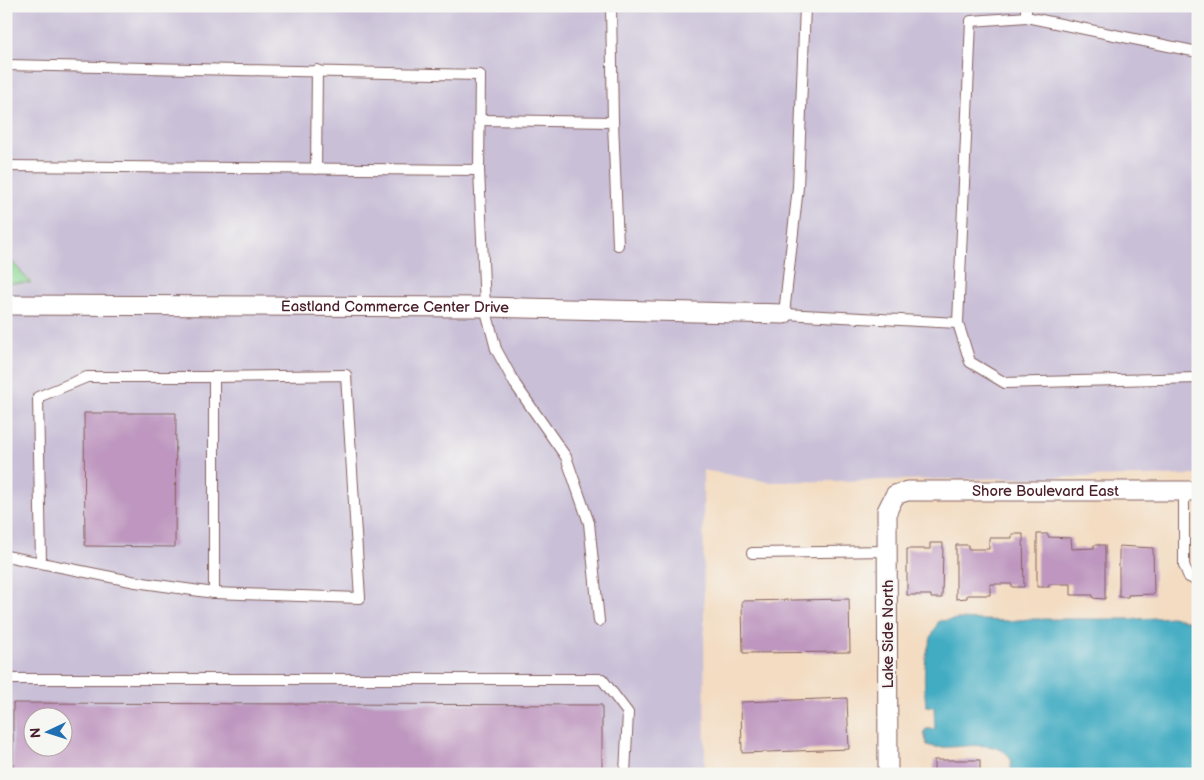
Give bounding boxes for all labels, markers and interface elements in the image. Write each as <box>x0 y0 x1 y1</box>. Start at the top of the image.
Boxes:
street label: Eastland Commerce Center Drive <box>281 297 509 317</box>
street label: Shore Boulevard East <box>972 482 1119 501</box>
street label: Lake Side North <box>879 580 898 688</box>
north arrow <box>22 708 72 758</box>
text: N <box>27 727 44 739</box>

